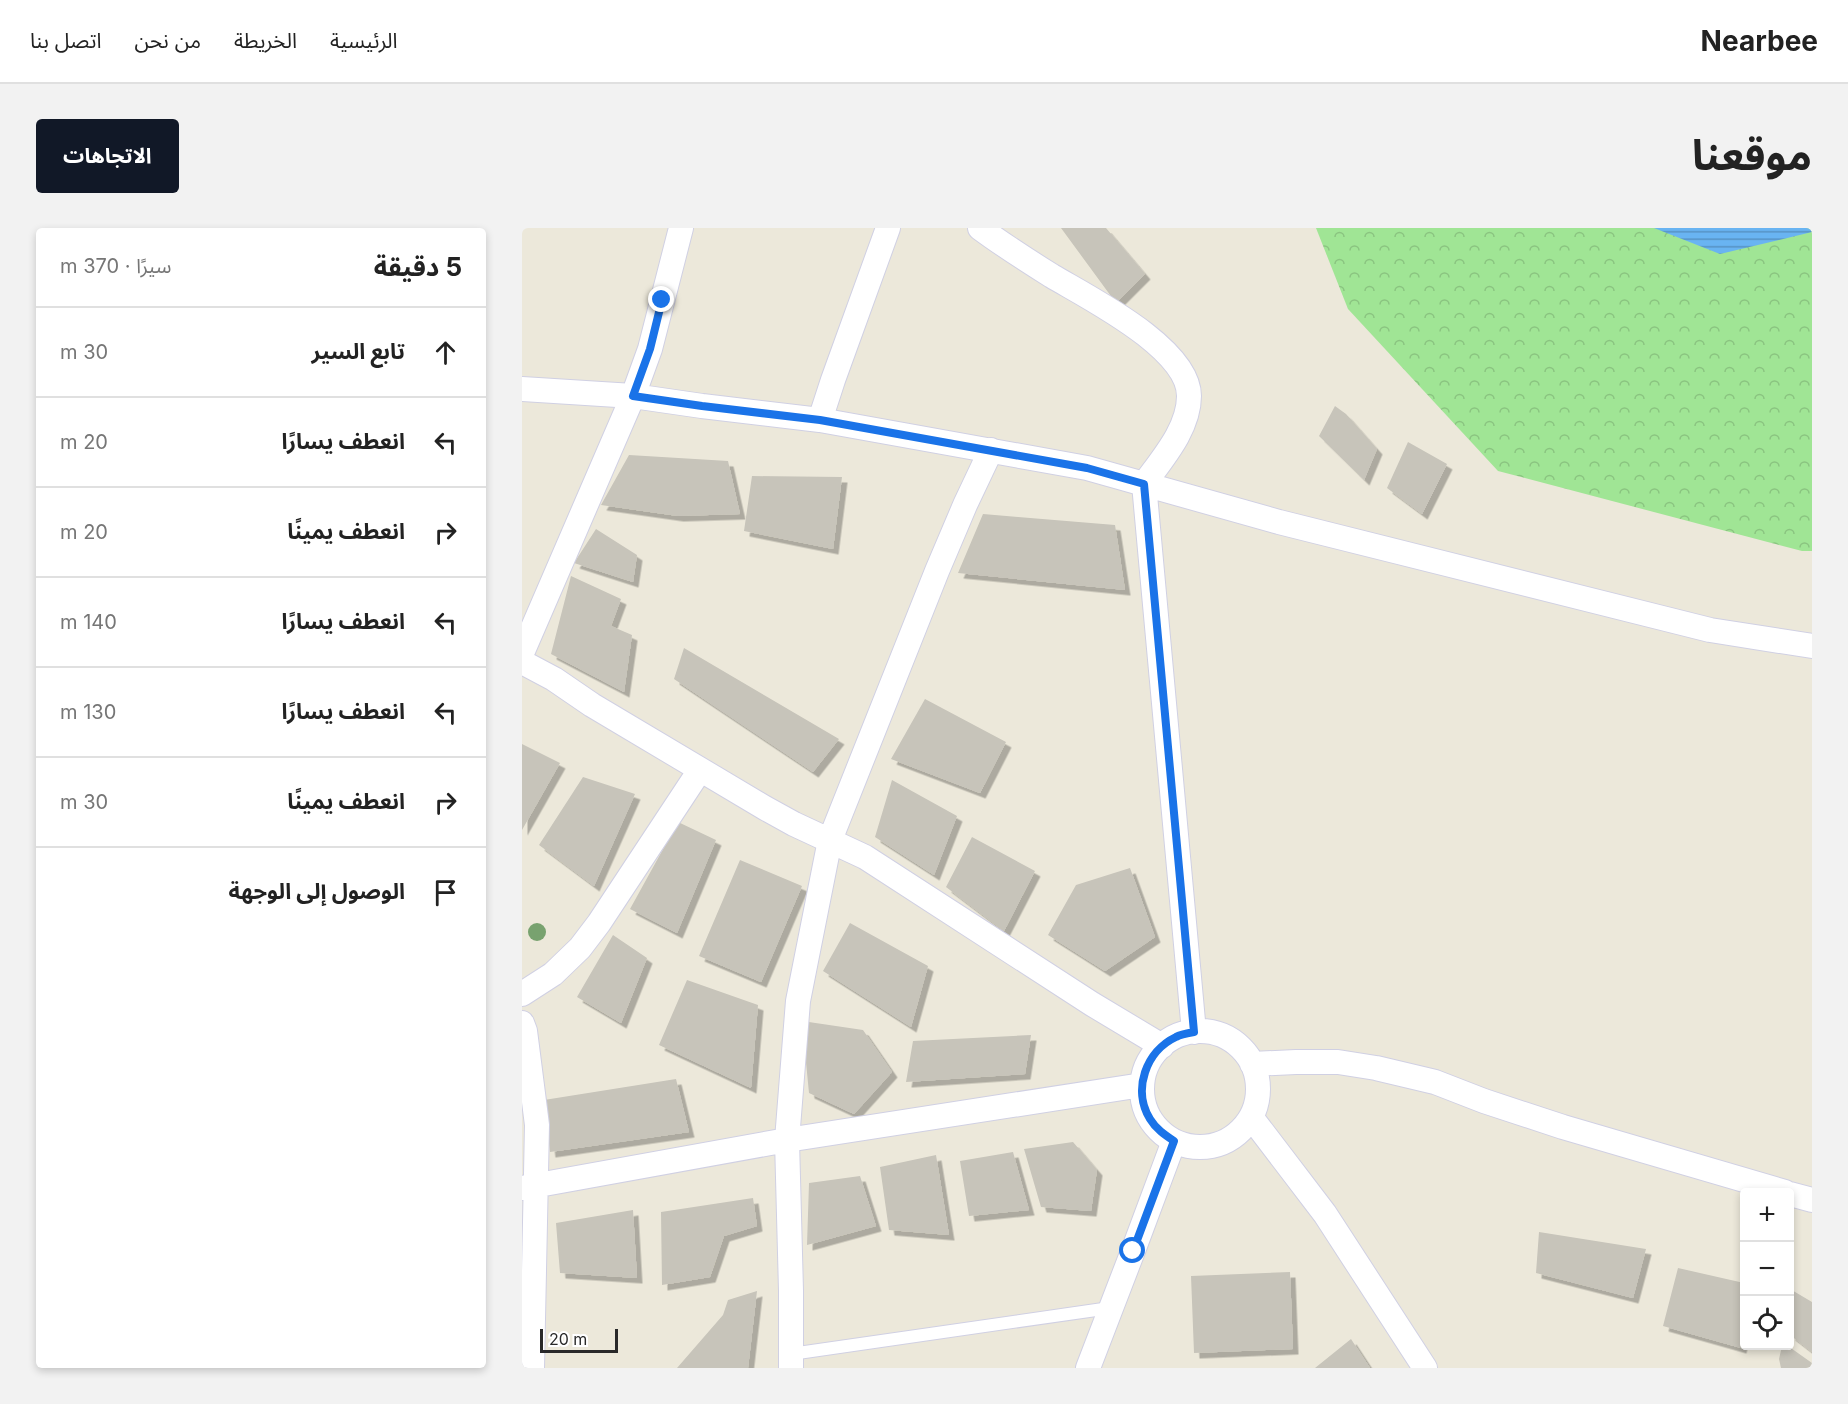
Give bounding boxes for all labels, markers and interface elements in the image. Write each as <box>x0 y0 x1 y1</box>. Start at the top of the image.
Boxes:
text: Nearbee <box>1701 24 1818 58</box>
text: اتصل بنا <box>30 28 101 53</box>
text: من نحن <box>134 28 201 53</box>
text: الخريطة <box>234 28 297 53</box>
text: الرئيسية <box>330 28 397 53</box>
button: الاتجاهات <box>36 119 179 193</box>
text: موقعنا <box>1692 129 1812 180</box>
text: 5 دقيقة <box>374 251 462 282</box>
text: سيرًا · 370 m <box>60 254 171 278</box>
route end <box>648 286 674 312</box>
icon: ahead <box>429 336 462 369</box>
text: تابع السير <box>312 338 405 364</box>
text: 30 m <box>60 340 108 364</box>
icon: left <box>429 426 462 459</box>
text: انعطف يسارًا <box>282 428 405 454</box>
text: 20 m <box>60 430 108 454</box>
icon: right <box>429 516 462 549</box>
text: انعطف يمينًا <box>287 518 405 544</box>
text: 20 m <box>60 520 108 544</box>
icon: left <box>429 606 462 639</box>
text: انعطف يسارًا <box>282 608 405 634</box>
text: 140 m <box>60 610 117 634</box>
icon: left <box>429 696 462 729</box>
text: انعطف يسارًا <box>282 698 405 724</box>
text: 130 m <box>60 700 116 724</box>
icon: right <box>429 786 462 819</box>
text: انعطف يمينًا <box>287 788 405 814</box>
text: 30 m <box>60 790 108 814</box>
icon: arrive <box>429 876 462 909</box>
text: الوصول إلى الوجهة <box>228 878 405 904</box>
map controls <box>1740 1188 1794 1350</box>
button: + <box>1740 1188 1794 1242</box>
route start <box>1119 1237 1145 1263</box>
button: − <box>1740 1242 1794 1296</box>
button: locate <box>1740 1296 1794 1350</box>
scale bar <box>540 1326 618 1354</box>
text: 20 m <box>549 1329 587 1349</box>

